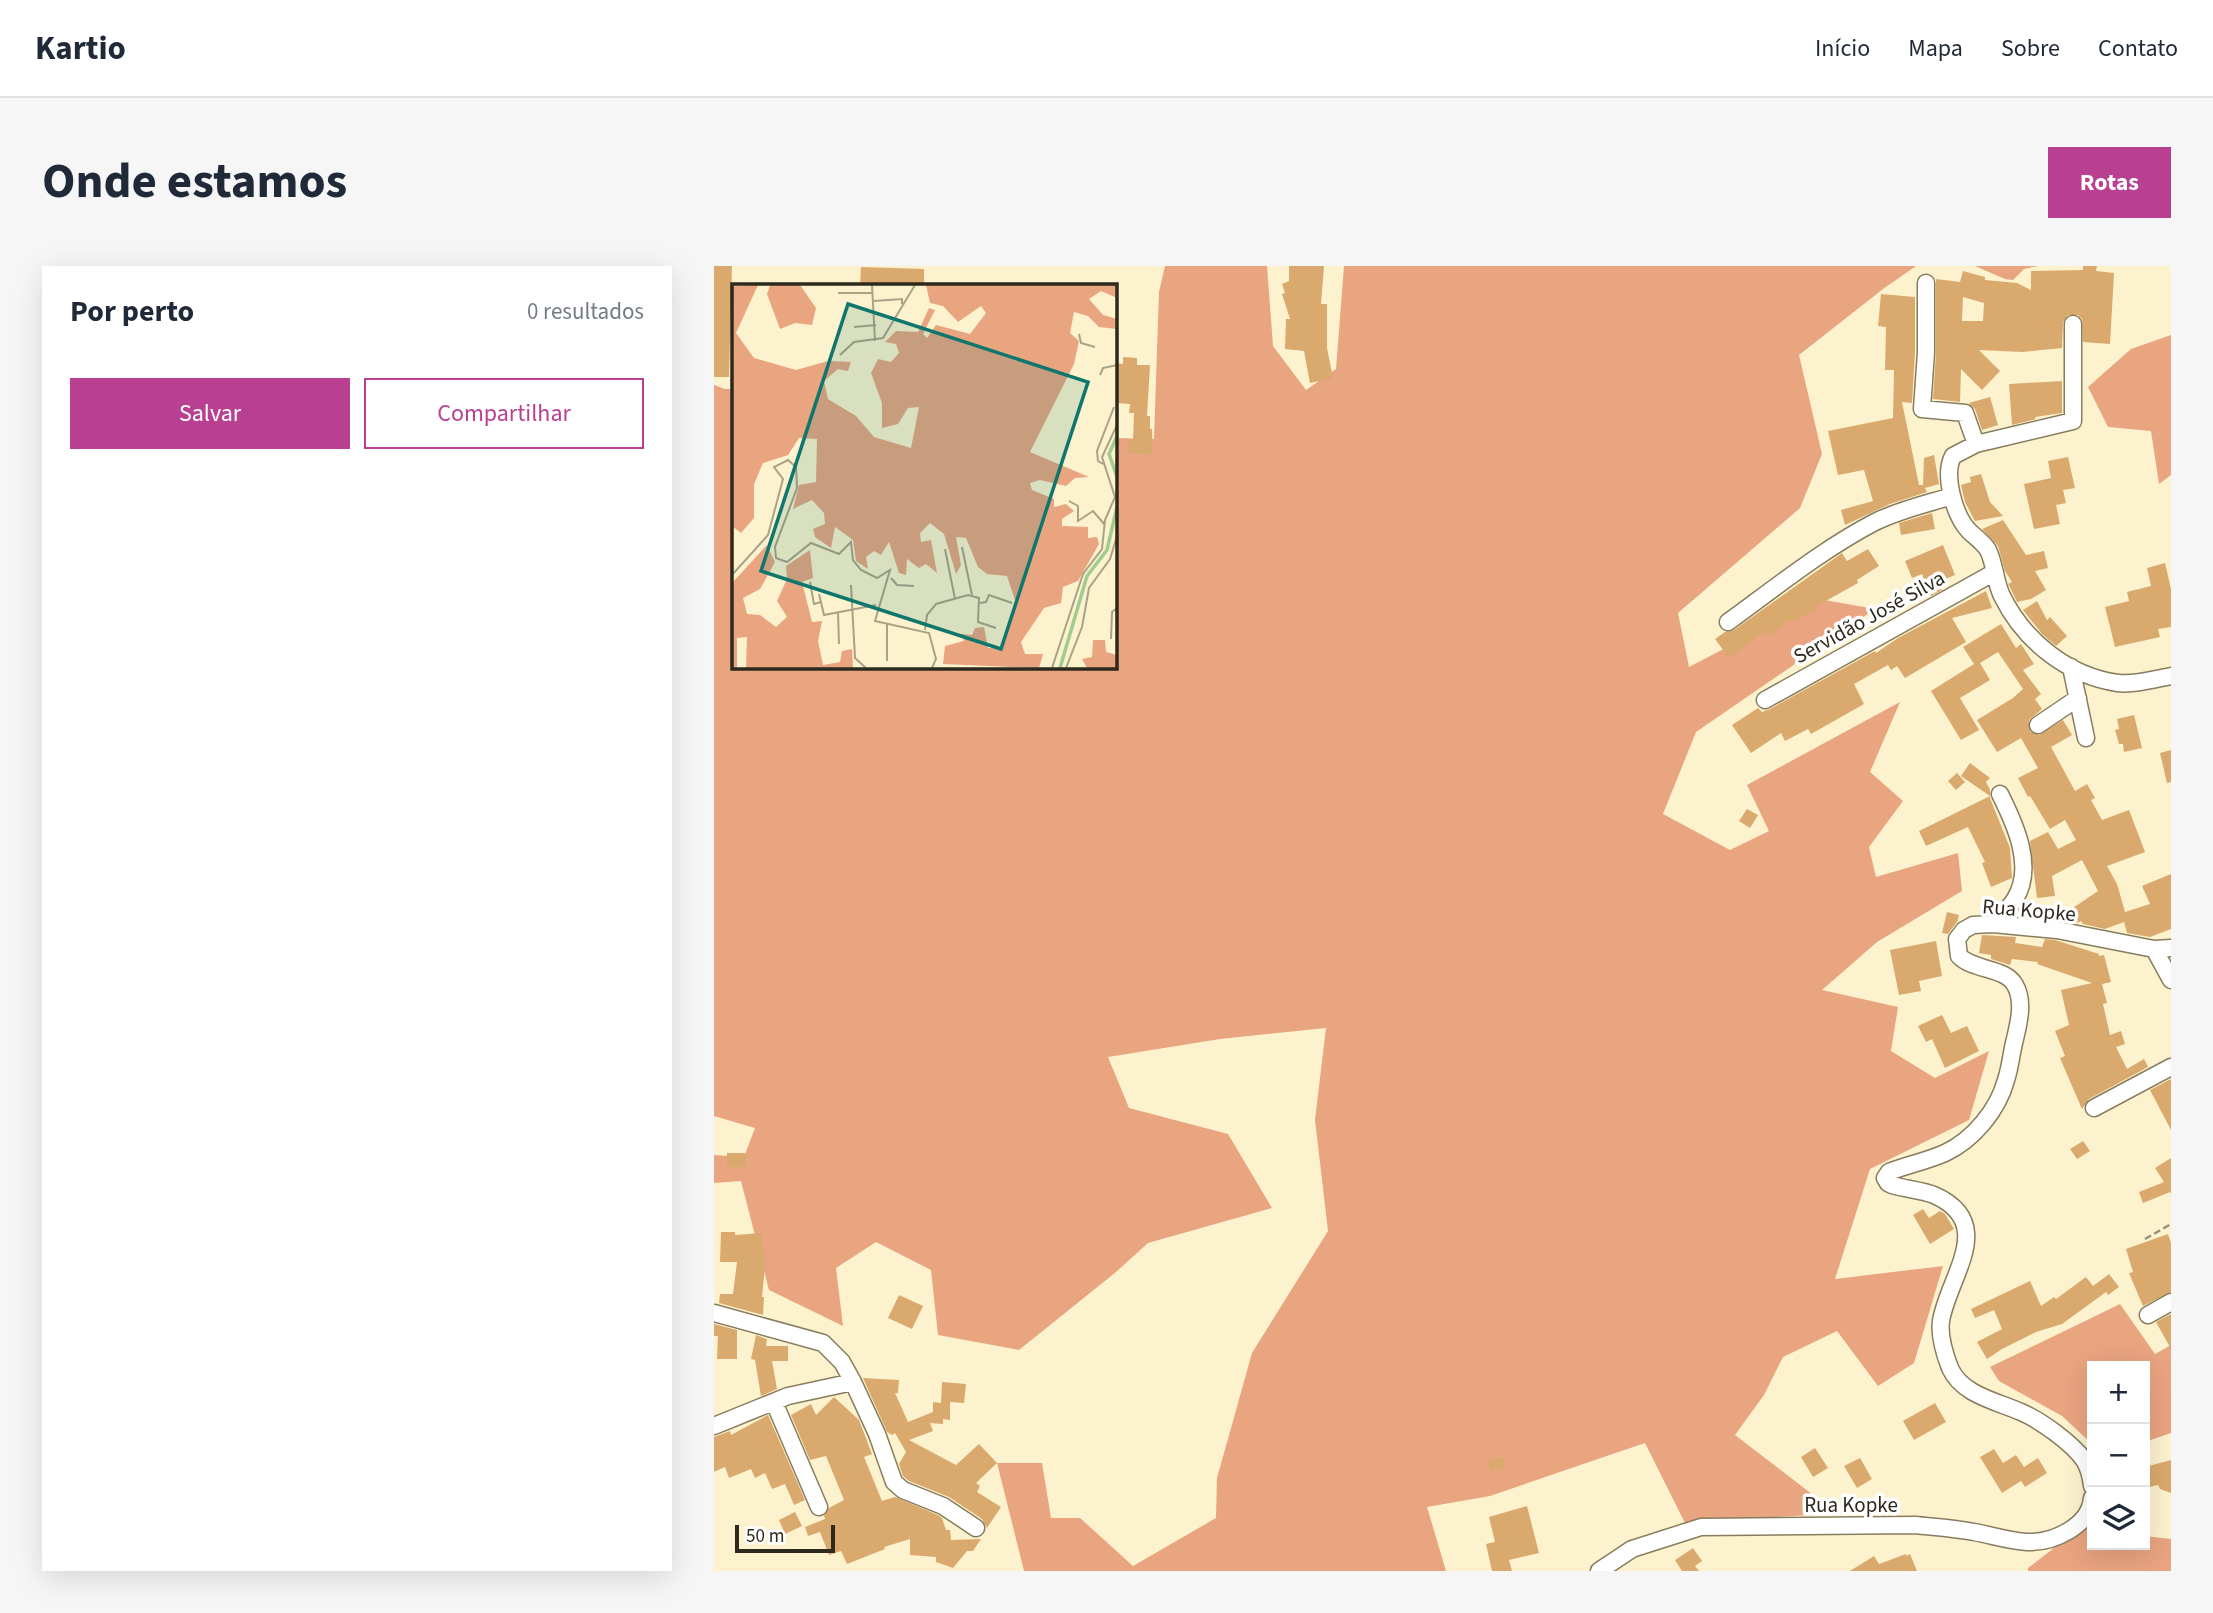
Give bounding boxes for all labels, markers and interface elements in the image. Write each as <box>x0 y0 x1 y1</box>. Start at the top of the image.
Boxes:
text: Kartio <box>35 25 126 72</box>
text: Início <box>1815 31 1870 66</box>
text: Mapa <box>1908 31 1963 66</box>
text: Sobre <box>2001 31 2060 66</box>
text: Contato <box>2098 31 2178 66</box>
text: Onde estamos <box>42 147 347 217</box>
button: Rotas <box>2048 147 2171 218</box>
inset map <box>732 284 1116 668</box>
text: Por perto <box>70 290 194 333</box>
text: 0 resultados <box>527 295 644 328</box>
button: Salvar <box>70 378 350 449</box>
button: Compartilhar <box>364 378 644 449</box>
street label: Servidão José Silva <box>1788 563 1950 671</box>
street label: Rua Kopke <box>1981 891 2077 929</box>
map controls <box>2087 1361 2150 1550</box>
button: + <box>2087 1361 2150 1424</box>
button: − <box>2087 1424 2150 1487</box>
button: layers <box>2087 1487 2150 1550</box>
street label: Rua Kopke <box>1804 1490 1898 1520</box>
scale bar <box>735 1522 835 1554</box>
text: 50 m <box>746 1523 784 1550</box>

